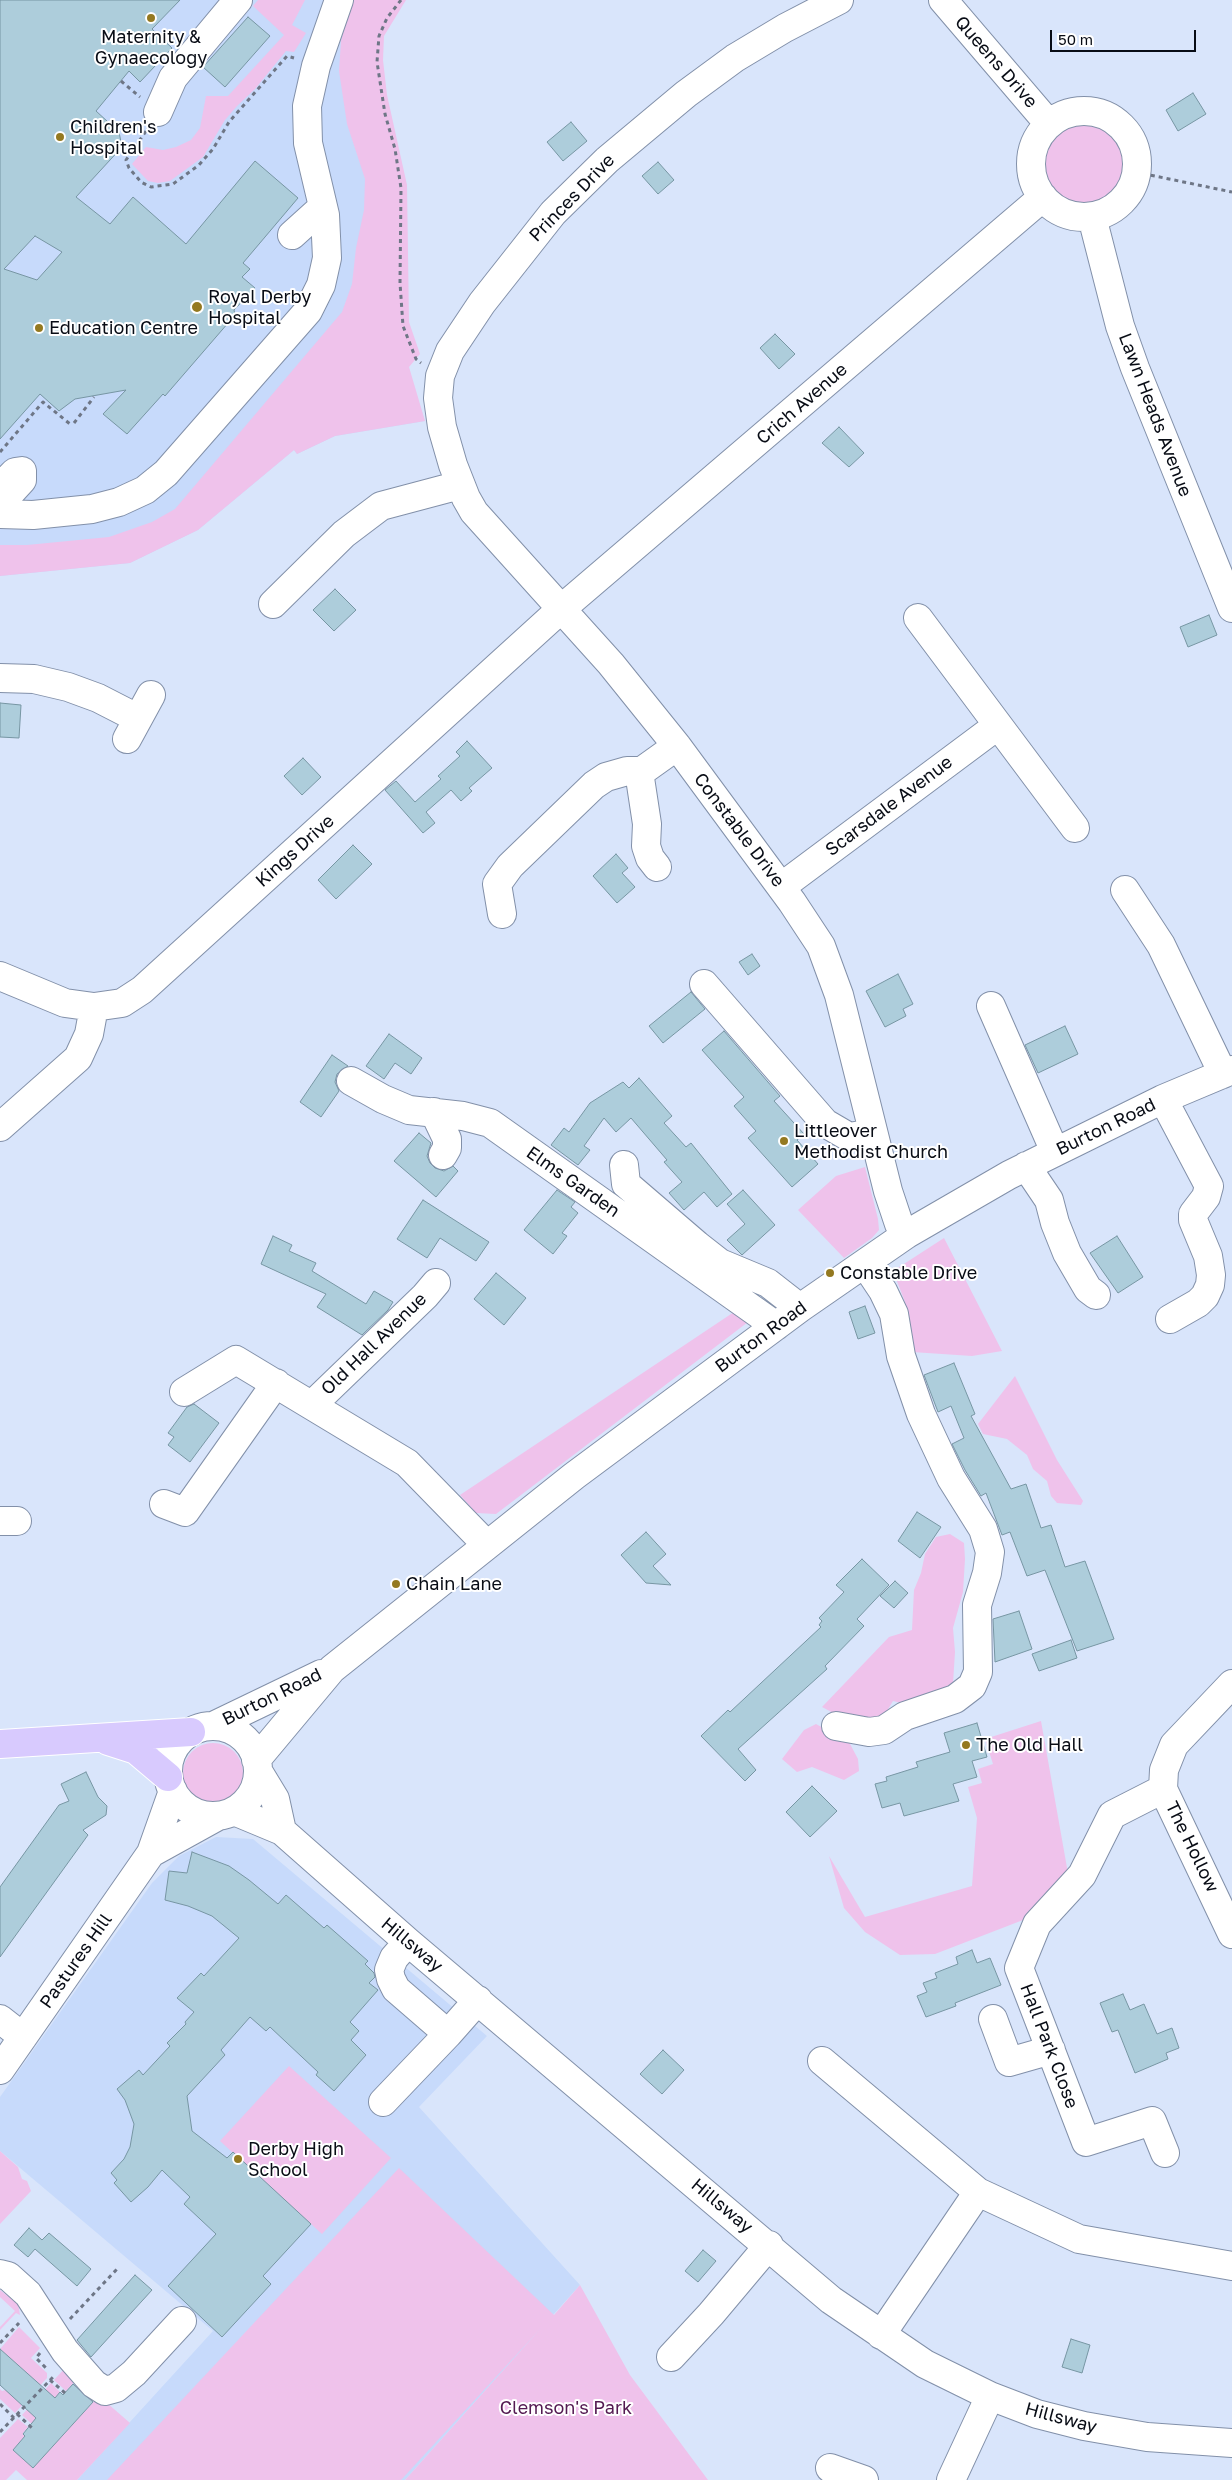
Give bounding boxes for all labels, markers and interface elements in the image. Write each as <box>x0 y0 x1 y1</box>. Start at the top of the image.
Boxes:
marker: Maternity & Gynaecology <box>145 12 157 24</box>
street label: Queens Drive <box>950 12 1042 112</box>
scale bar <box>1052 20 1198 52</box>
place label: Maternity & Gynaecology <box>95 26 207 68</box>
text: 50 m <box>1058 30 1093 48</box>
place label: Children's Hospital <box>70 116 156 158</box>
marker: Children's Hospital <box>54 131 66 143</box>
street label: Princes Drive <box>525 150 619 246</box>
place label: Royal Derby Hospital <box>208 286 311 328</box>
marker: Royal Derby Hospital <box>190 300 204 314</box>
place label: Education Centre <box>49 317 198 339</box>
marker: Education Centre <box>33 322 45 334</box>
street label: Lawn Heads Avenue <box>1114 330 1196 500</box>
street label: Crich Avenue <box>752 359 852 449</box>
street label: Scarsdale Avenue <box>821 751 957 861</box>
street label: Constable Drive <box>689 769 789 891</box>
street label: Kings Drive <box>251 810 339 892</box>
street label: Burton Road <box>1053 1094 1159 1160</box>
place label: Littleover Methodist Church <box>794 1120 948 1162</box>
marker: Littleover Methodist Church <box>778 1135 790 1147</box>
street label: Elms Garden <box>522 1142 624 1222</box>
place label: Constable Drive <box>840 1262 977 1284</box>
marker: Constable Drive <box>824 1267 836 1279</box>
street label: Old Hall Avenue <box>317 1288 431 1400</box>
street label: Burton Road <box>711 1297 811 1377</box>
place label: Chain Lane <box>406 1573 502 1595</box>
marker: Chain Lane <box>390 1578 402 1590</box>
street label: Burton Road <box>219 1664 325 1730</box>
place label: The Old Hall <box>976 1734 1083 1756</box>
marker: The Old Hall <box>960 1739 972 1751</box>
street label: The Hollow <box>1161 1798 1223 1896</box>
street label: Pastures Hill <box>35 1909 117 2013</box>
street label: Hillsway <box>377 1913 447 1977</box>
street label: Hall Park Close <box>1015 1981 1083 2111</box>
place label: Derby High School <box>248 2138 344 2180</box>
marker: Derby High School <box>232 2153 244 2165</box>
street label: Hillsway <box>687 2174 757 2238</box>
park label: Clemson's Park <box>500 2397 632 2419</box>
street label: Hillsway <box>1023 2398 1099 2438</box>

